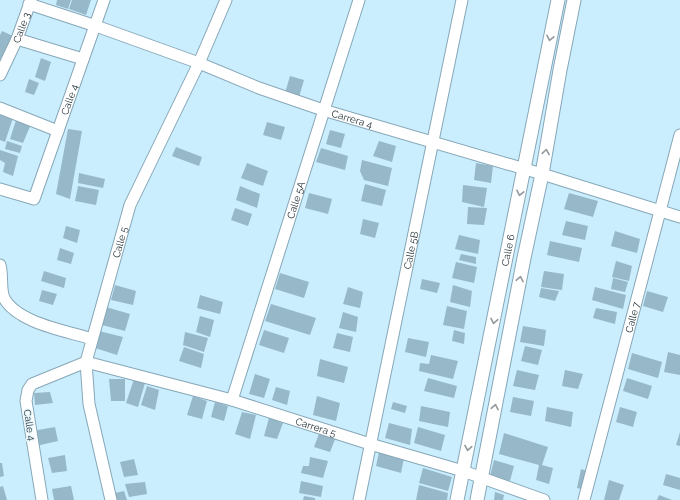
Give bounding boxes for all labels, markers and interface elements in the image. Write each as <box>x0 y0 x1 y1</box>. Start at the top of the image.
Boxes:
street label: Calle 3 <box>11 11 32 45</box>
one-way arrow <box>547 35 555 41</box>
street label: Calle 4 <box>59 82 80 116</box>
street label: Carrera 4 <box>330 108 374 130</box>
one-way arrow <box>541 149 550 155</box>
street label: Calle 5A <box>285 180 307 220</box>
one-way arrow <box>516 190 524 196</box>
street label: Calle 5 <box>110 225 130 259</box>
street label: Calle 5B <box>402 230 420 270</box>
street label: Calle 6 <box>499 233 517 267</box>
one-way arrow <box>515 276 523 282</box>
street label: Calle 7 <box>623 300 642 334</box>
one-way arrow <box>490 317 498 324</box>
one-way arrow <box>490 404 498 410</box>
street label: Calle 4 <box>22 409 37 442</box>
street label: Carrera 5 <box>294 416 338 439</box>
one-way arrow <box>464 445 472 451</box>

